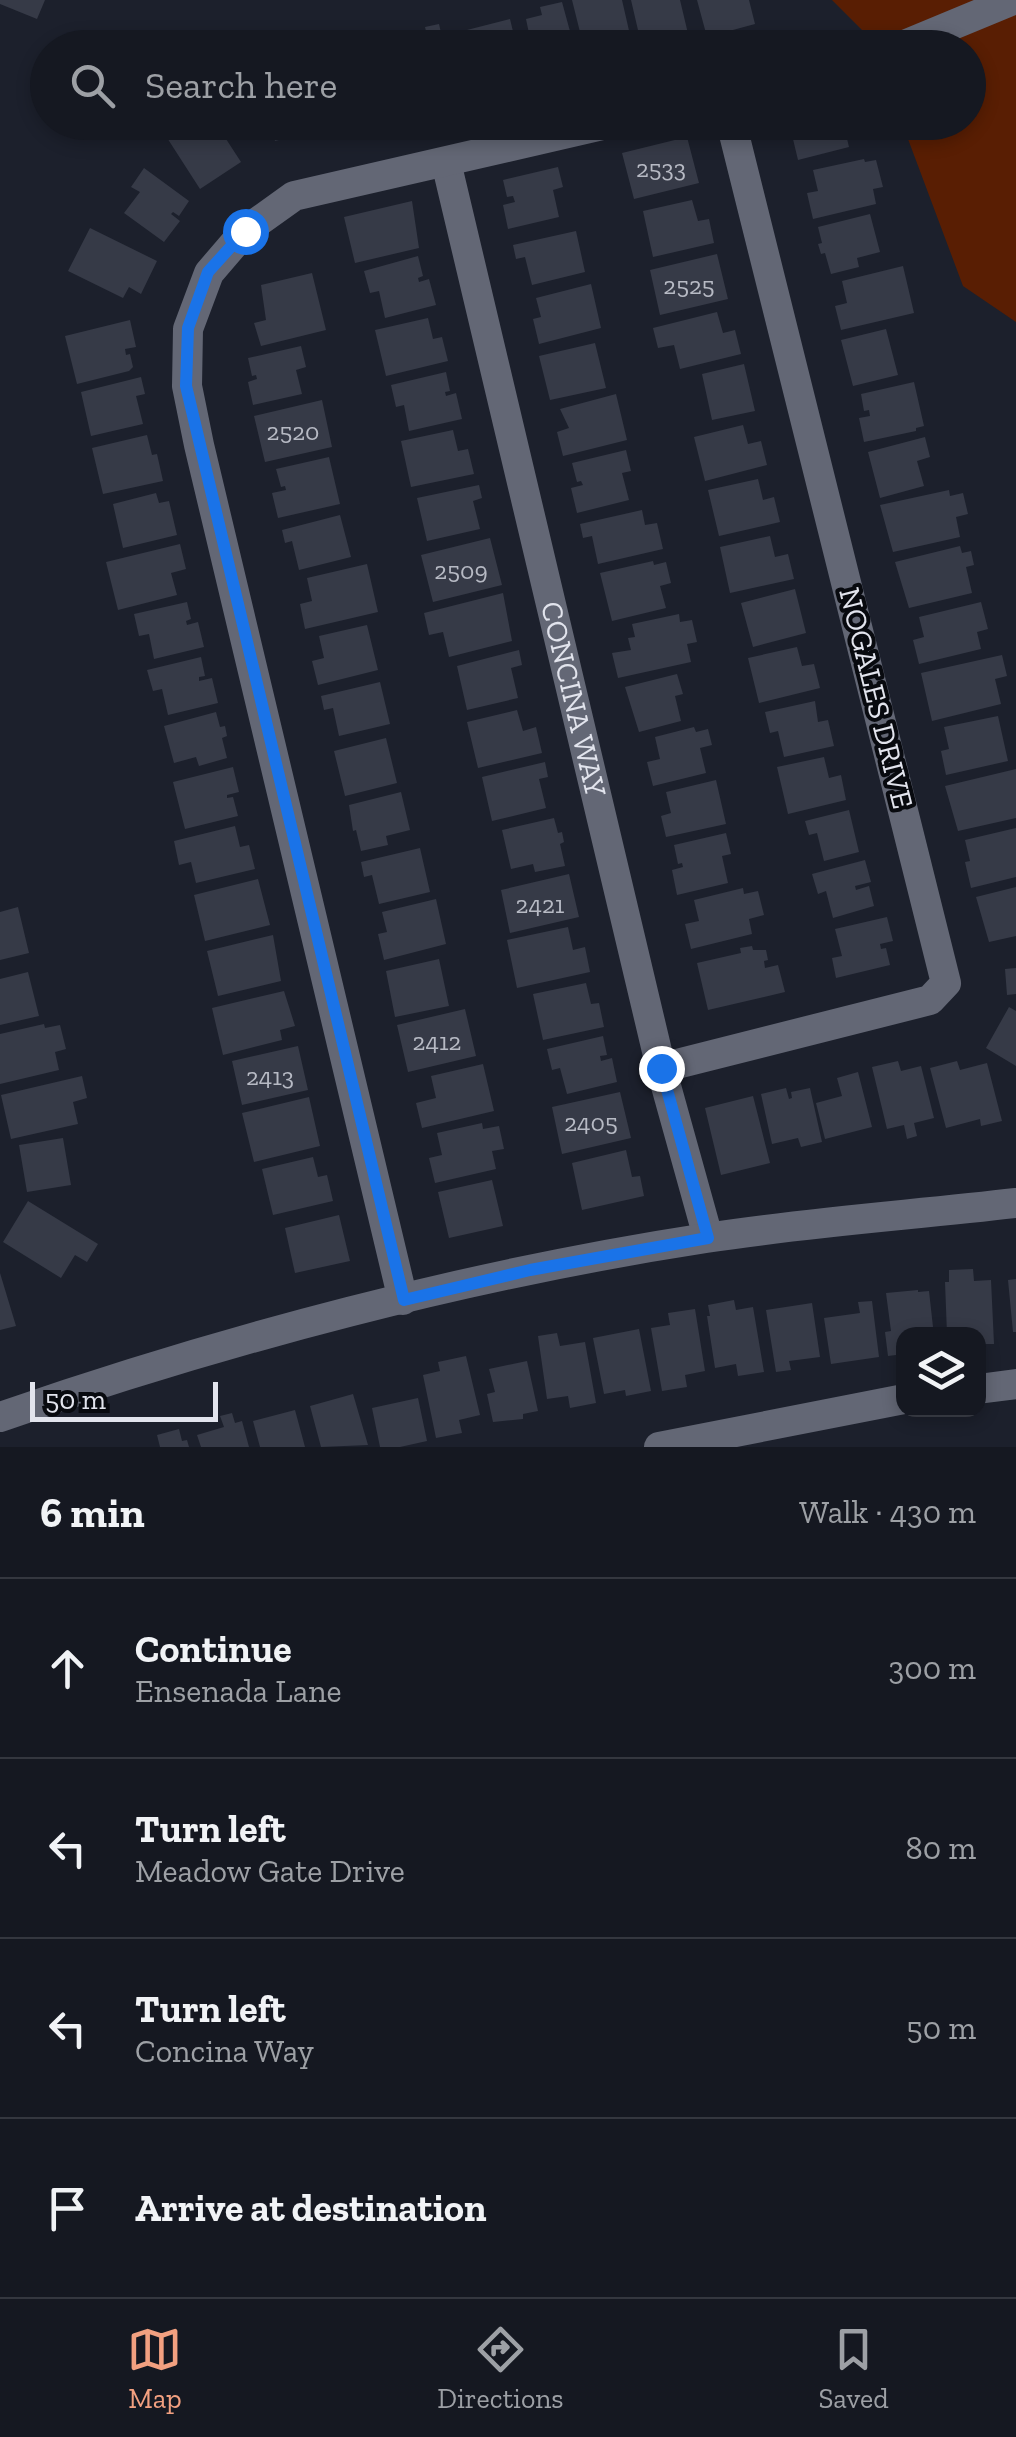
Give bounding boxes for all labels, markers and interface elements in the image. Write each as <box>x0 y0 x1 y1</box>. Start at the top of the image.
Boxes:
search box <box>30 30 986 140</box>
icon: search <box>65 58 120 113</box>
text: Search here <box>145 62 337 108</box>
house number: 2533 <box>636 153 686 183</box>
route start <box>223 209 269 255</box>
house number: 2525 <box>663 270 715 300</box>
house number: 2520 <box>267 416 319 446</box>
house number: 2509 <box>434 555 488 585</box>
street label: NOGALES DRIVE <box>831 584 921 812</box>
street label: CONCINA WAY <box>533 598 614 801</box>
house number: 2421 <box>516 889 565 919</box>
house number: 2412 <box>413 1026 461 1056</box>
route end <box>639 1046 685 1092</box>
house number: 2413 <box>246 1061 294 1091</box>
house number: 2405 <box>564 1107 618 1137</box>
map controls <box>896 1327 986 1417</box>
button: layers <box>896 1327 986 1417</box>
scale bar <box>30 1377 218 1422</box>
text: 50 m <box>45 1383 106 1416</box>
text: 6 min <box>40 1487 145 1538</box>
text: Walk · 430 m <box>799 1493 976 1531</box>
text: Continue <box>135 1626 292 1672</box>
icon: ahead <box>40 1641 95 1696</box>
text: 300 m <box>889 1649 976 1687</box>
text: Ensenada Lane <box>135 1672 342 1710</box>
text: Turn left <box>135 1806 286 1852</box>
icon: left <box>40 1821 95 1876</box>
text: 80 m <box>905 1829 976 1867</box>
text: Meadow Gate Drive <box>135 1852 405 1890</box>
text: Turn left <box>135 1986 286 2032</box>
icon: left <box>40 2001 95 2056</box>
text: 50 m <box>906 2009 976 2047</box>
text: Concina Way <box>135 2032 314 2070</box>
icon: arrive <box>40 2181 95 2236</box>
text: Arrive at destination <box>135 2185 486 2231</box>
tab: Map <box>127 2322 182 2415</box>
tab: Directions <box>437 2322 564 2415</box>
tab: Saved <box>818 2322 889 2415</box>

